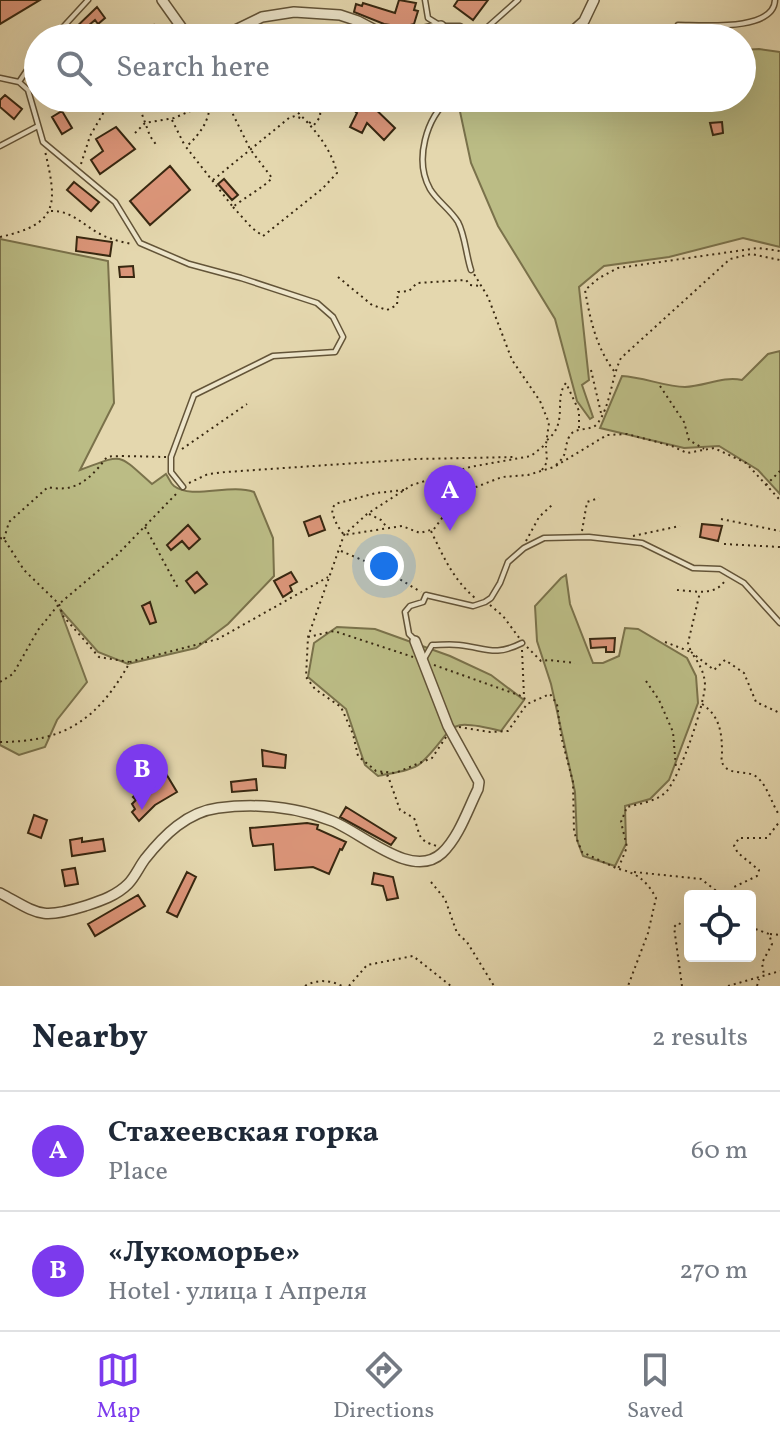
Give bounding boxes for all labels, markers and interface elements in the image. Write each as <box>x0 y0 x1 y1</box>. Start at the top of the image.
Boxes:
search box <box>24 24 756 112</box>
icon: search <box>52 46 96 90</box>
text: Search here <box>116 47 270 89</box>
pin: A <box>424 465 476 531</box>
your location <box>364 546 404 586</box>
pin: B <box>116 744 168 810</box>
map controls <box>684 890 756 962</box>
button: locate <box>684 890 756 962</box>
text: Nearby <box>32 1015 148 1062</box>
text: 2 results <box>652 1020 748 1056</box>
text: Стахеевская горка <box>108 1112 379 1154</box>
text: A <box>49 1133 67 1169</box>
text: 60 m <box>691 1133 748 1169</box>
text: Place <box>108 1154 168 1190</box>
text: «Лукоморье» <box>108 1232 300 1274</box>
text: B <box>49 1253 67 1289</box>
text: 270 m <box>679 1253 748 1289</box>
text: Hotel · улица 1 Апреля <box>108 1274 367 1310</box>
tab: Map <box>96 1348 140 1427</box>
tab: Directions <box>333 1348 434 1427</box>
tab: Saved <box>627 1348 684 1427</box>

